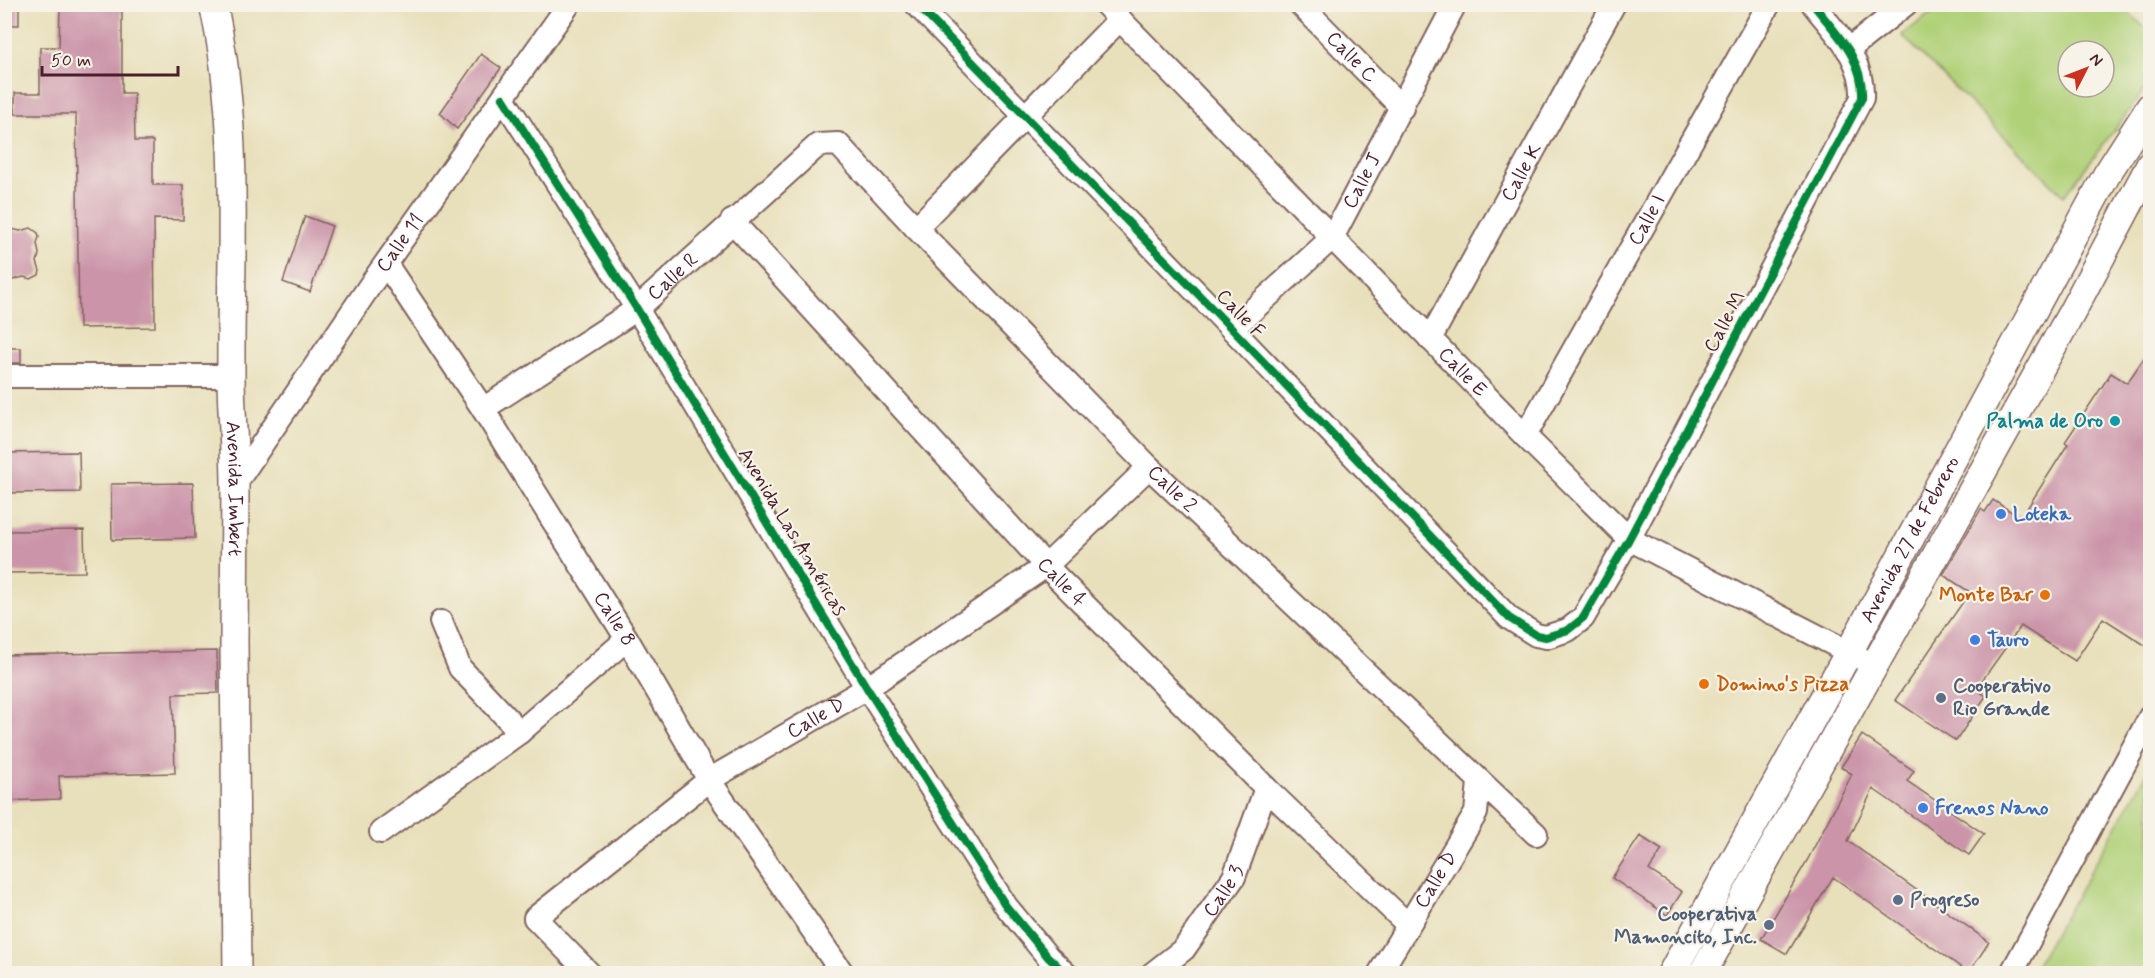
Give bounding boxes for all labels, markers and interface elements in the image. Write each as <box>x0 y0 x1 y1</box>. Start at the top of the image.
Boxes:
street label: Calle C <box>1320 25 1383 89</box>
scale bar <box>42 39 178 77</box>
north arrow <box>2056 39 2116 99</box>
text: 50 m <box>51 49 91 73</box>
text: N <box>2085 49 2107 71</box>
street label: Calle K <box>1495 139 1548 206</box>
street label: Calle J <box>1336 148 1388 214</box>
street label: Calle I <box>1622 190 1672 250</box>
street label: Calle 11 <box>370 208 430 278</box>
street label: Calle R <box>642 246 704 307</box>
street label: Calle F <box>1210 283 1270 345</box>
street label: Calle M <box>1698 287 1752 357</box>
street label: Calle E <box>1432 341 1493 403</box>
place label: Palma de Oro <box>1986 408 2103 435</box>
marker: Palma de Oro <box>2108 414 2122 428</box>
street label: Avenida Imbert <box>219 420 249 556</box>
street label: Avenida Las Américas <box>731 443 853 621</box>
street label: Avenida 27 de Febrero <box>1854 451 1966 628</box>
street label: Calle 2 <box>1142 459 1203 519</box>
place label: Loteka <box>2013 501 2072 528</box>
marker: Loteka <box>1994 507 2008 521</box>
street label: Calle 4 <box>1031 551 1093 613</box>
place label: Monte Bar <box>1939 582 2034 609</box>
street label: Calle 8 <box>587 586 642 651</box>
marker: Monte Bar <box>2038 588 2052 602</box>
place label: Tauro <box>1987 627 2029 654</box>
marker: Tauro <box>1968 633 1982 647</box>
place label: Domino's Pizza <box>1716 671 1849 698</box>
place label: Cooperativo Rio Grande <box>1953 673 2052 723</box>
marker: Domino's Pizza <box>1697 677 1711 691</box>
street label: Calle D <box>782 691 849 745</box>
marker: Cooperativo Rio Grande <box>1934 691 1948 705</box>
place label: Frenos Nano <box>1935 795 2049 822</box>
marker: Frenos Nano <box>1916 801 1930 815</box>
street label: Calle D <box>1408 846 1463 913</box>
street label: Calle 3 <box>1197 862 1251 922</box>
place label: Progreso <box>1910 887 1979 914</box>
marker: Progreso <box>1891 893 1905 907</box>
place label: Cooperativa Mamoncito, Inc. <box>1614 901 1757 951</box>
marker: Cooperativa Mamoncito, Inc. <box>1762 918 1776 932</box>

